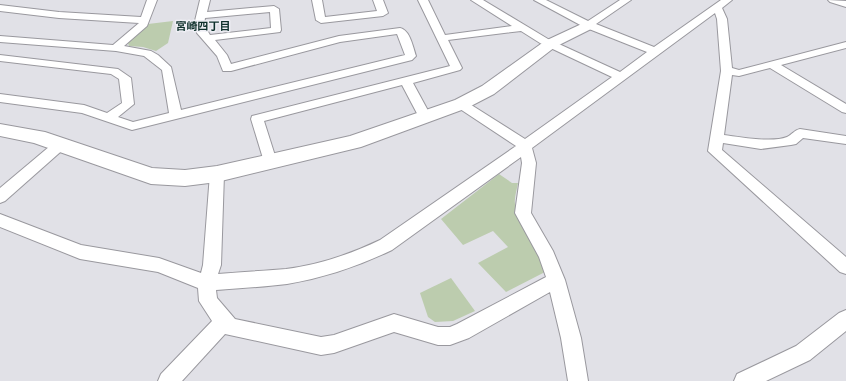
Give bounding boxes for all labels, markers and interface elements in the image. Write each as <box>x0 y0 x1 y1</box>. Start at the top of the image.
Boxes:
district label: 宮崎四丁目 <box>176 19 231 33</box>

